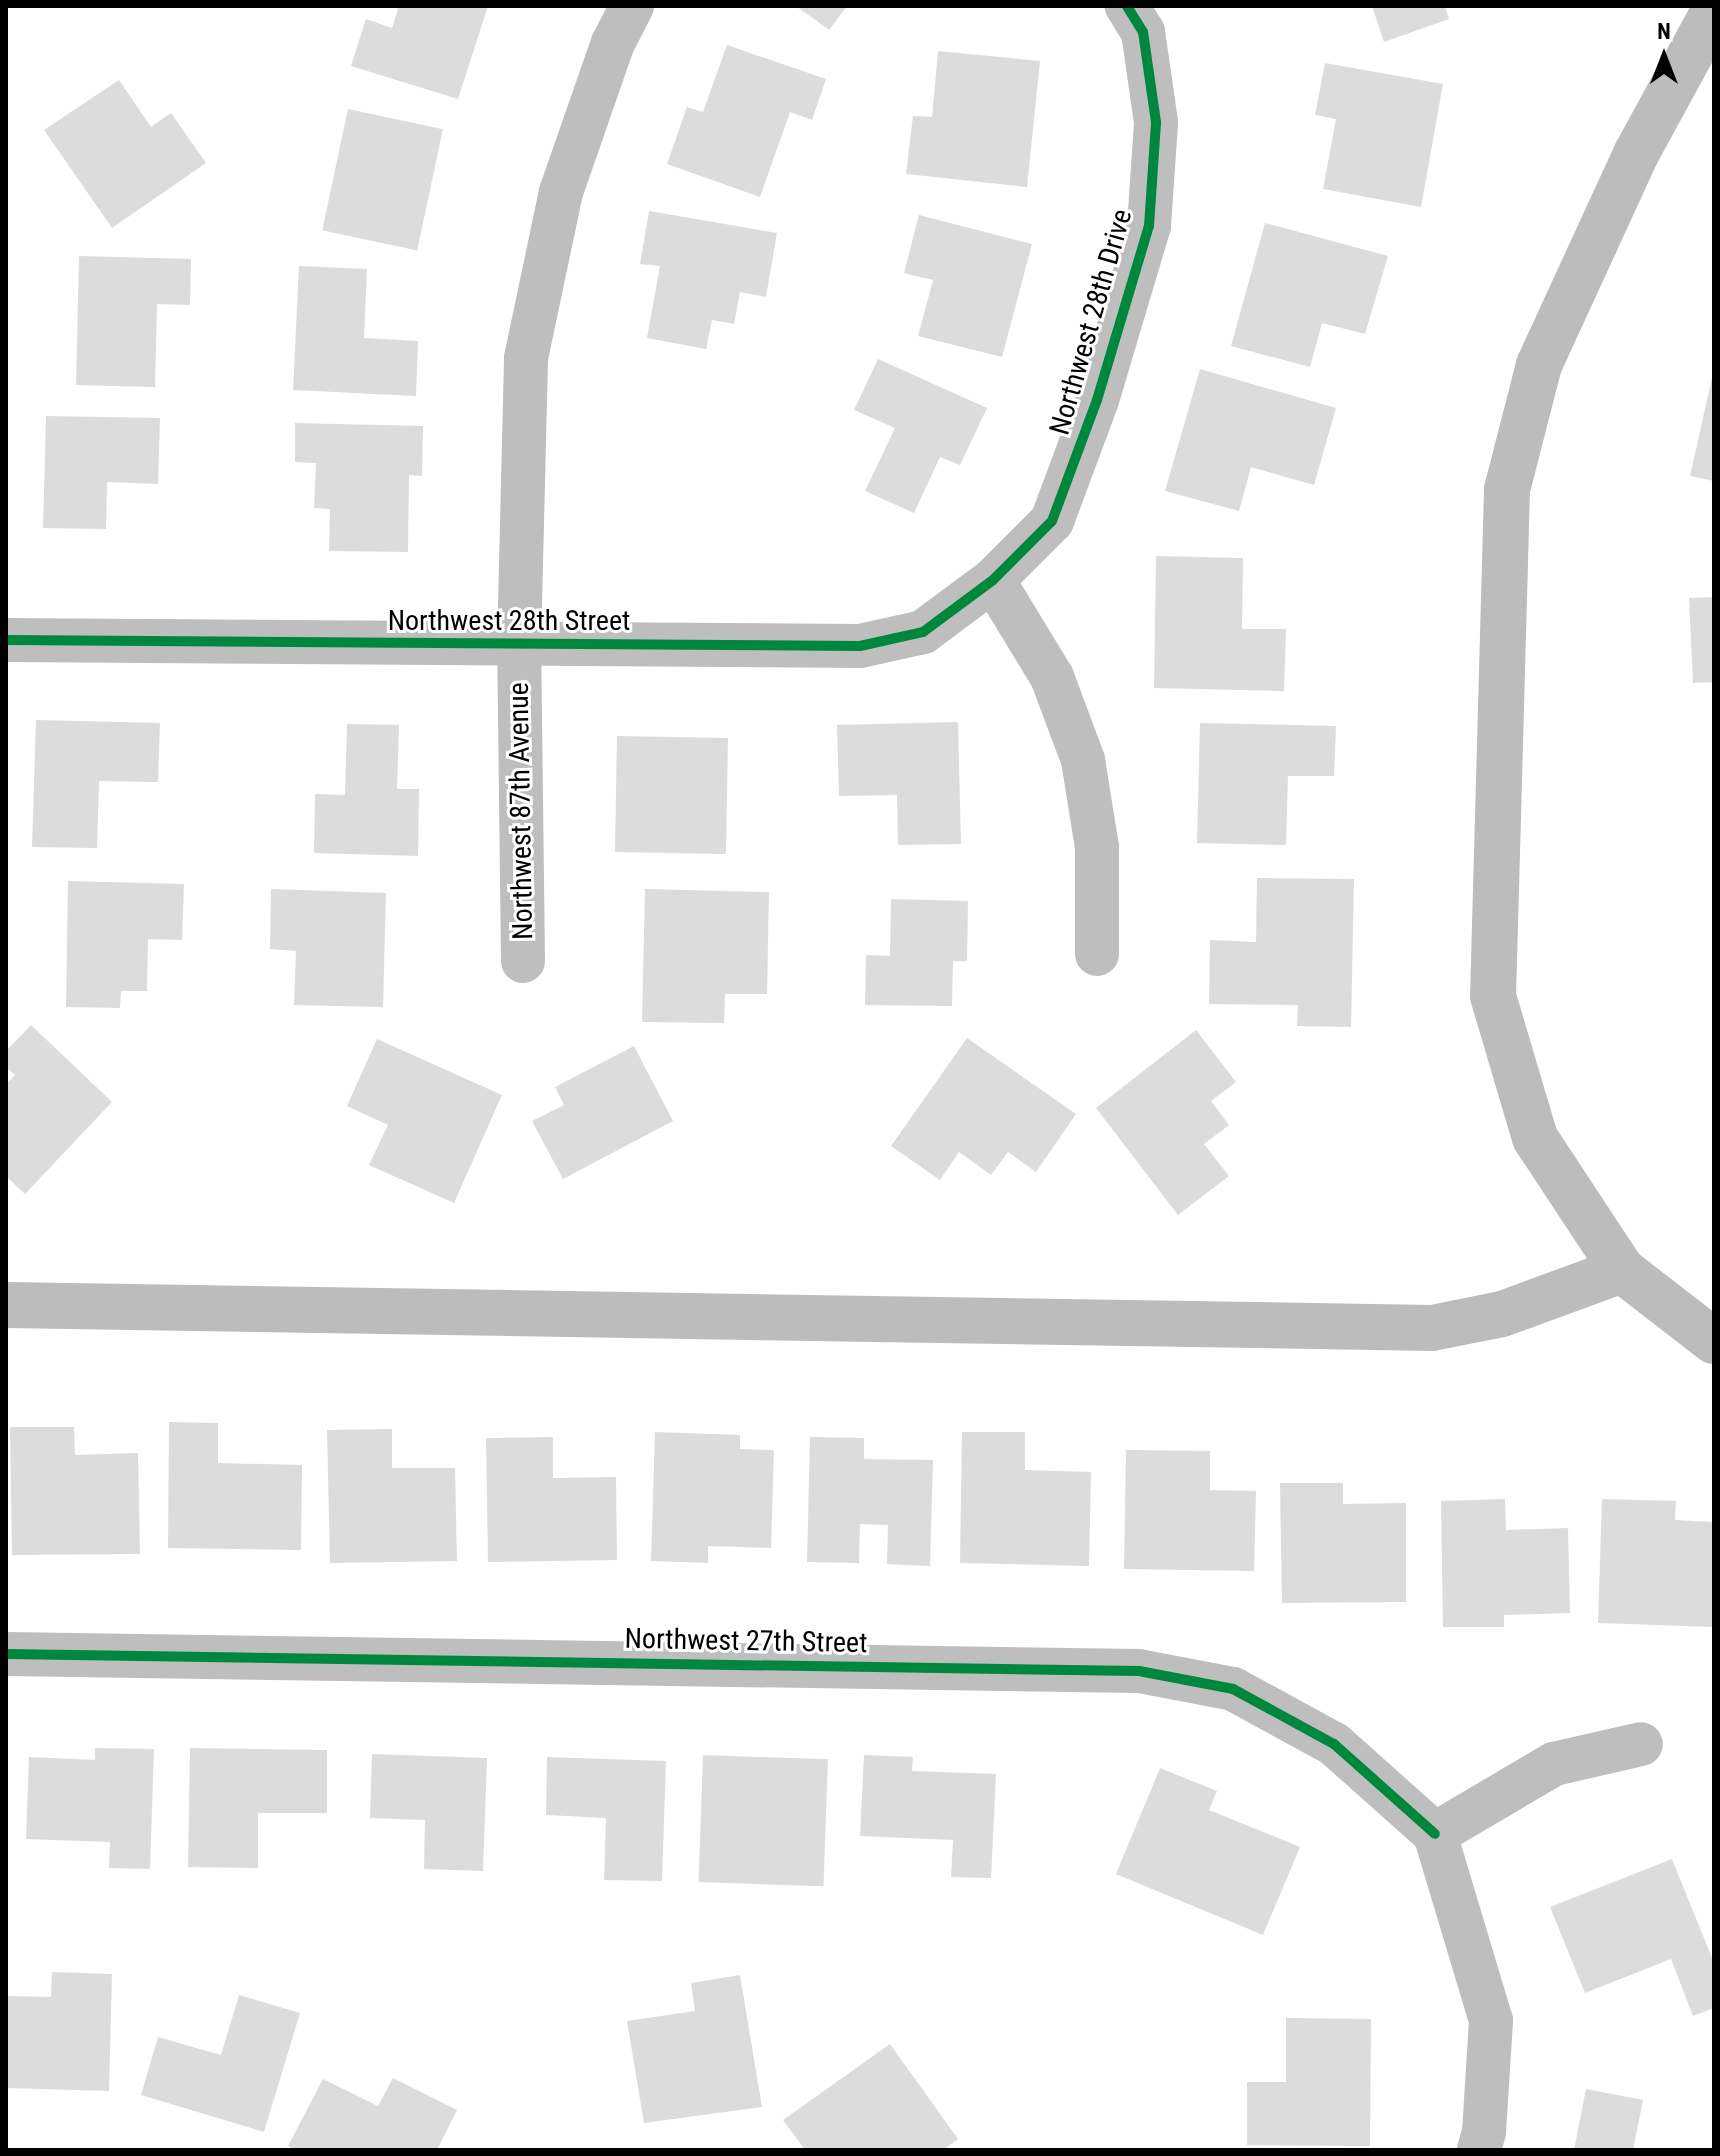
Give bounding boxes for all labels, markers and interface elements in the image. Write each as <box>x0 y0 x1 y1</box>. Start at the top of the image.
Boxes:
north arrow <box>1624 16 1704 96</box>
text: N <box>1657 19 1671 44</box>
street label: Northwest 28th Drive <box>1043 205 1139 439</box>
street label: Northwest 28th Street <box>388 604 630 638</box>
street label: Northwest 87th Avenue <box>502 682 540 940</box>
street label: Northwest 27th Street <box>624 1622 868 1660</box>

